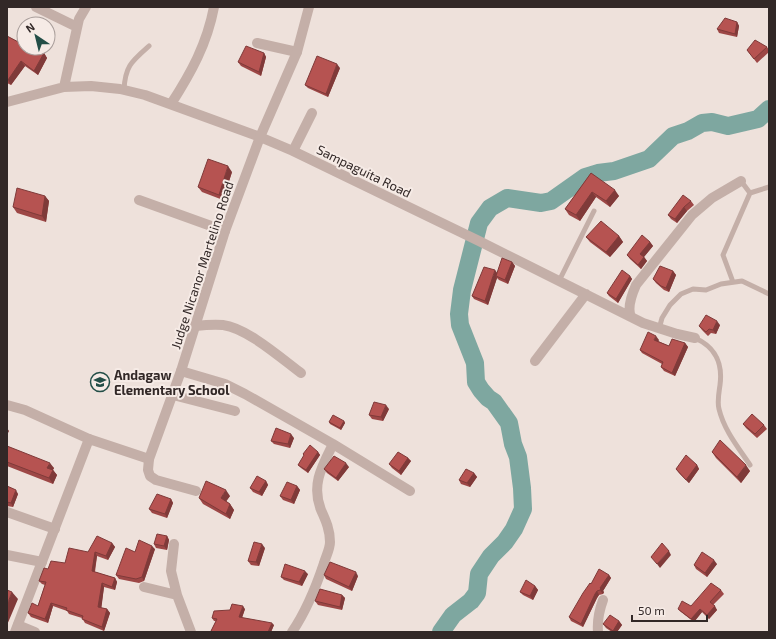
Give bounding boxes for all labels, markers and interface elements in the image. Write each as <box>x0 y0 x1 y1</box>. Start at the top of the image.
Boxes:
north arrow <box>16 16 56 56</box>
text: N <box>23 20 37 35</box>
street label: Sampaguita Road <box>314 141 414 201</box>
street label: Judge Nicanor Martelino Road <box>167 179 237 351</box>
place label: Andagaw Elementary School <box>114 367 230 398</box>
school or university icon: Andagaw Elementary School <box>89 371 111 393</box>
scale bar <box>632 597 707 623</box>
text: 50 m <box>638 603 665 617</box>

